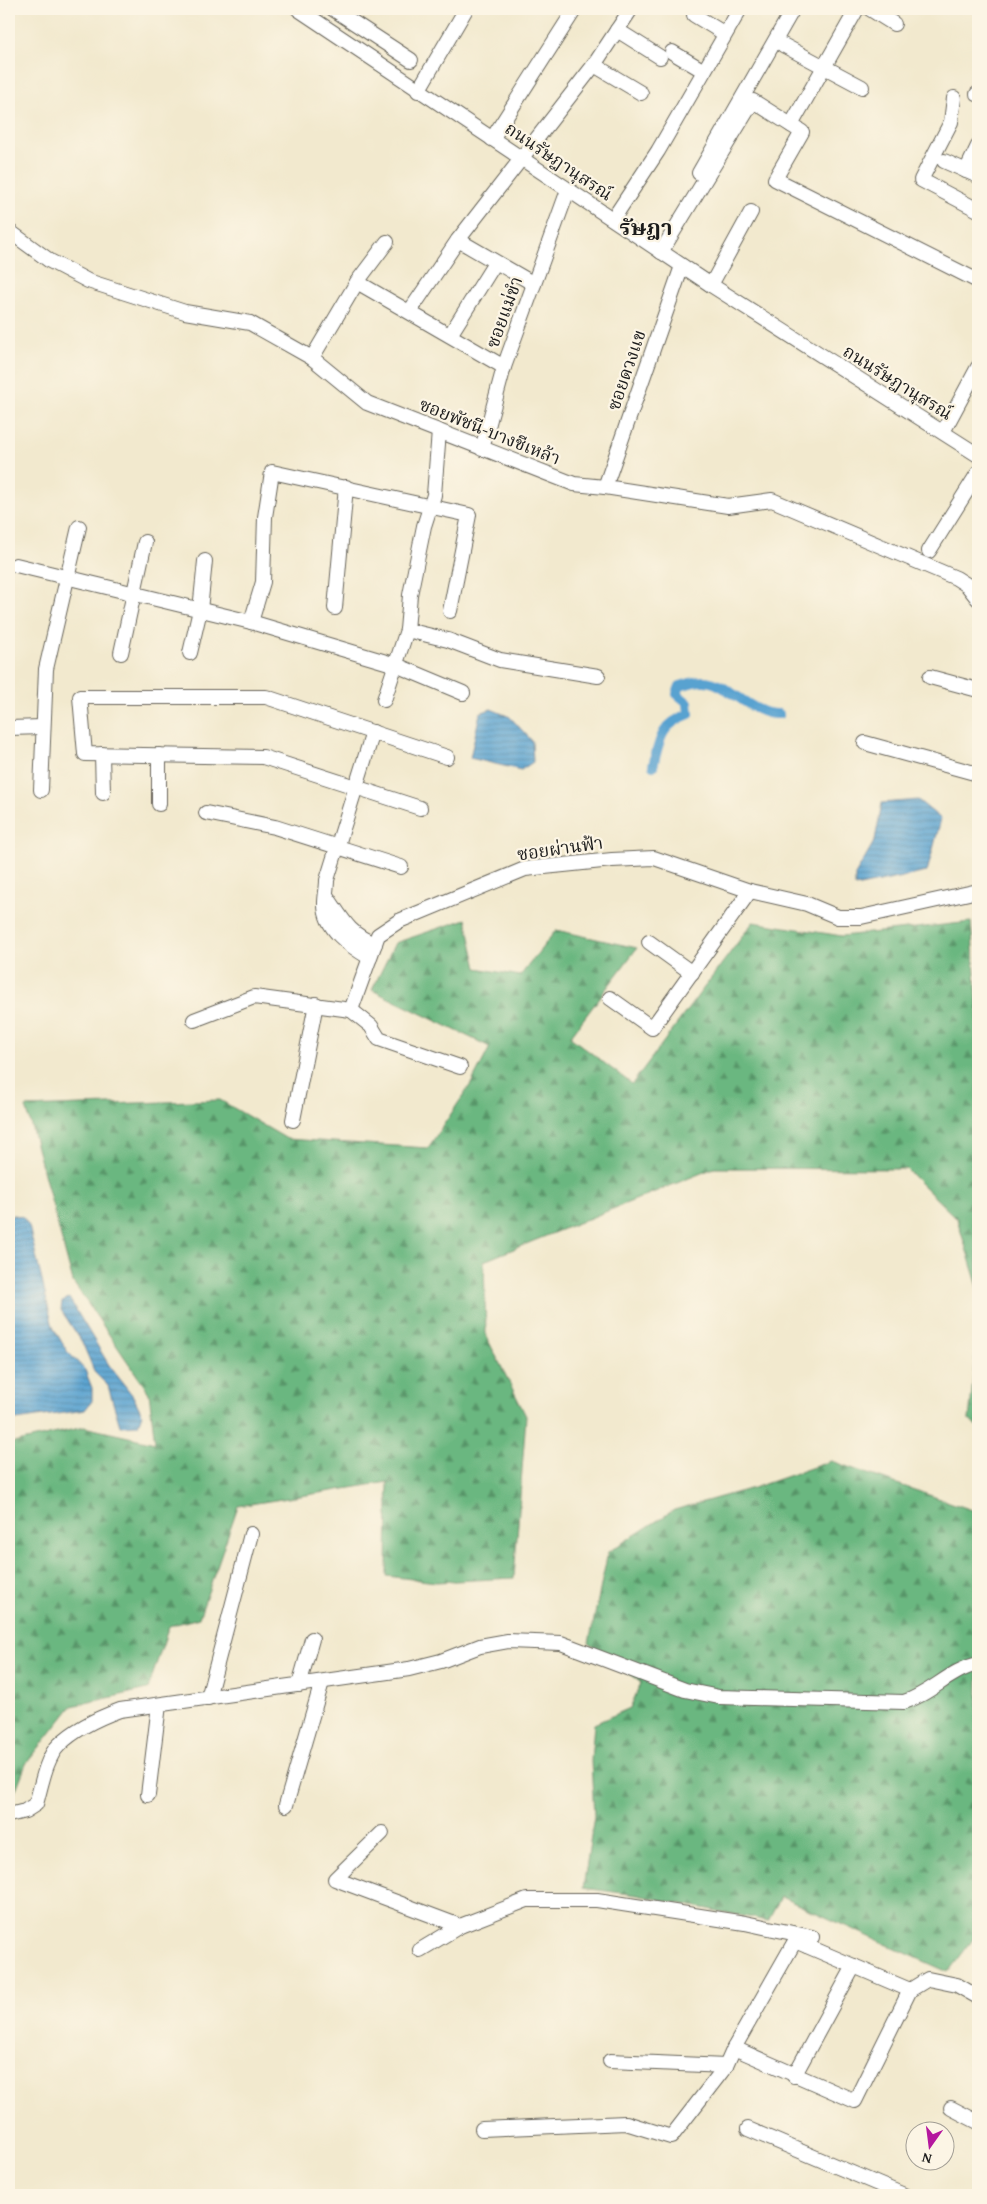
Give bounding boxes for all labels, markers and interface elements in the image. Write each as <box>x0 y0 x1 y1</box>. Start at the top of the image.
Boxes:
street label: ถนนรัษฎานุสรณ์ <box>500 115 618 207</box>
district label: รัษฎา <box>620 211 673 243</box>
street label: ซอยแม่ขำ <box>479 272 529 352</box>
street label: ซอยดวงแข <box>600 326 652 414</box>
street label: ถนนรัษฎานุสรณ์ <box>838 337 958 427</box>
street label: ซอยพัชนี-บางชีเหล้า <box>415 390 565 472</box>
street label: ซอยผ่านฟ้า <box>515 829 605 867</box>
north arrow <box>904 2122 954 2172</box>
text: N <box>919 2148 934 2169</box>

